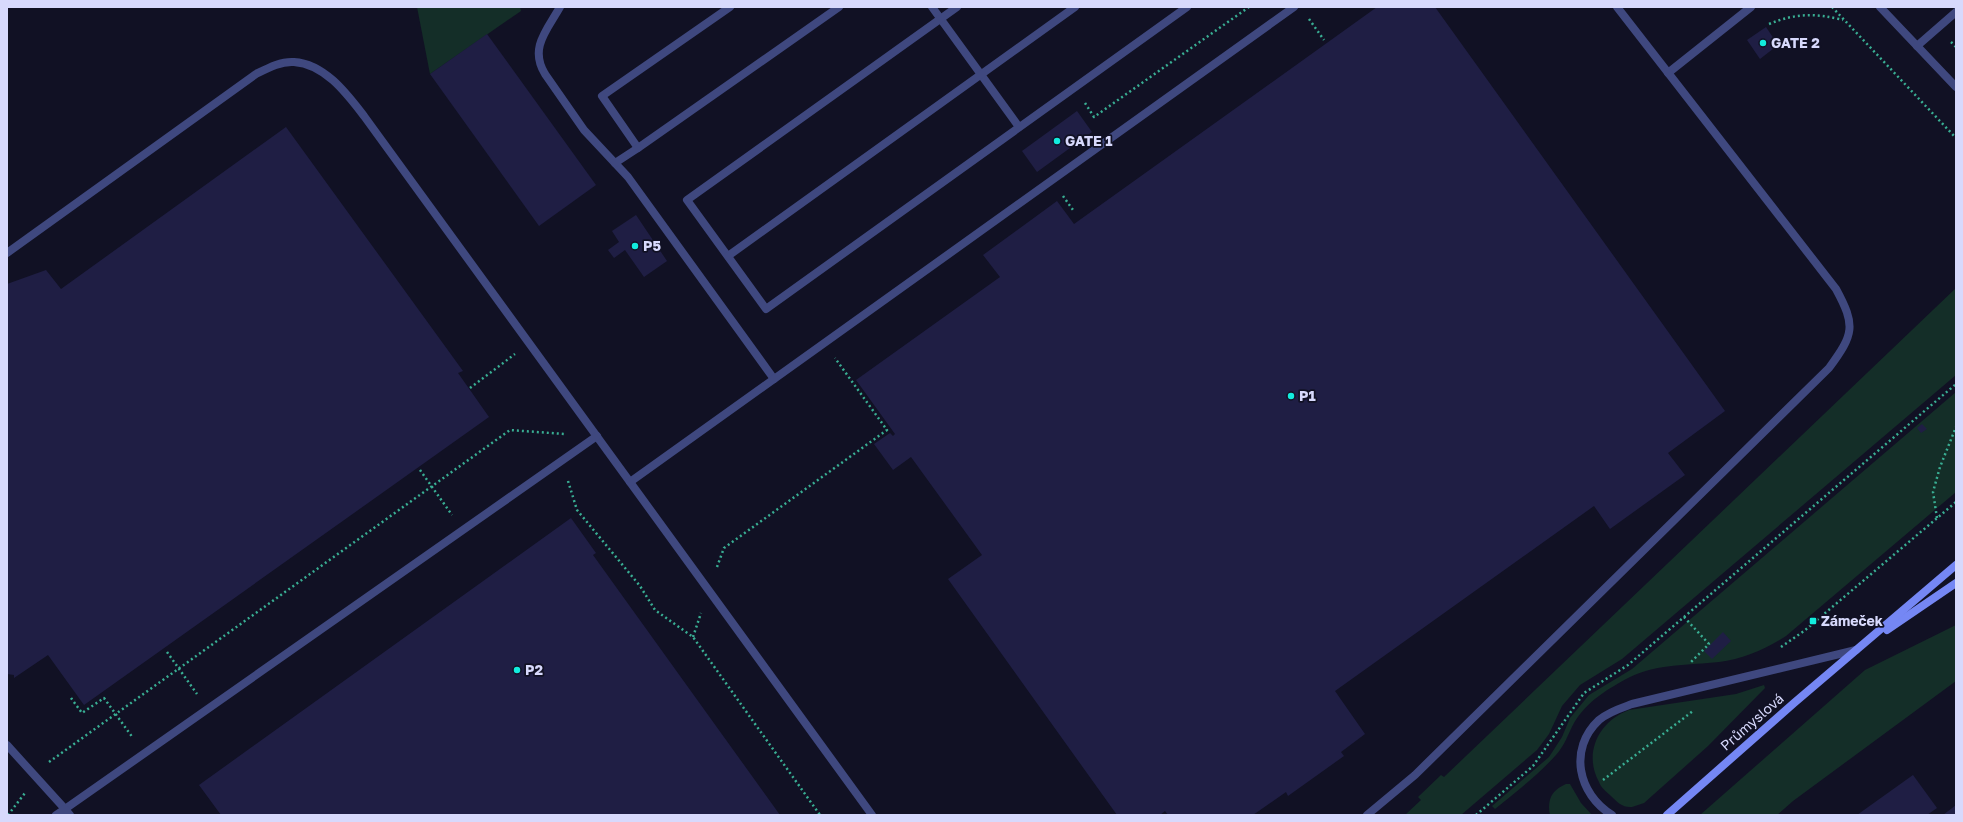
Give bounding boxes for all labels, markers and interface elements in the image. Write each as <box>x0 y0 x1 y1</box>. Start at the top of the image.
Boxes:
place label: GATE 2 <box>1771 34 1820 51</box>
marker: GATE 2 <box>1758 38 1768 48</box>
place label: GATE 1 <box>1065 132 1113 149</box>
marker: GATE 1 <box>1052 136 1062 146</box>
place label: P5 <box>643 237 661 254</box>
marker: P5 <box>630 241 640 251</box>
place label: P1 <box>1299 387 1316 404</box>
marker: P1 <box>1286 391 1296 401</box>
place label: Zámeček <box>1821 612 1883 629</box>
marker: Zámeček <box>1808 616 1818 626</box>
place label: P2 <box>525 661 543 678</box>
marker: P2 <box>512 665 522 675</box>
street label: Průmyslová <box>1717 690 1787 754</box>

